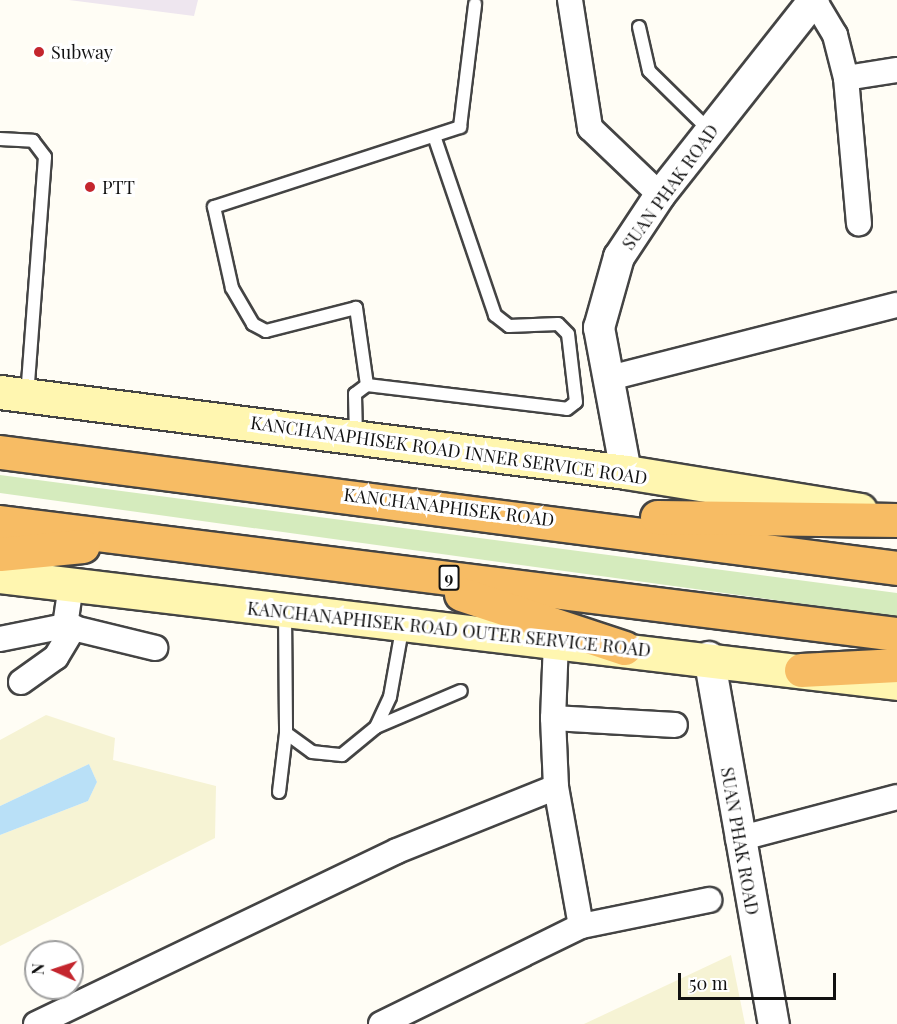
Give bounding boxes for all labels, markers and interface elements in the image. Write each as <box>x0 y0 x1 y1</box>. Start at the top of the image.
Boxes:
place label: Subway <box>51 41 113 63</box>
marker: Subway <box>32 45 46 59</box>
street label: SUAN PHAK ROAD <box>617 120 723 254</box>
place label: PTT <box>102 176 135 198</box>
marker: PTT <box>83 180 97 194</box>
street label: KANCHANAPHISEK ROAD INNER SERVICE ROAD <box>249 411 649 489</box>
street label: KANCHANAPHISEK ROAD <box>343 483 555 531</box>
road number: 9 <box>438 565 460 591</box>
street label: KANCHANAPHISEK ROAD OUTER SERVICE ROAD <box>246 597 652 661</box>
street label: SUAN PHAK ROAD <box>716 765 764 917</box>
north arrow <box>24 940 84 1000</box>
scale bar <box>681 961 838 999</box>
text: N <box>27 963 48 975</box>
text: 50 m <box>689 971 728 995</box>

